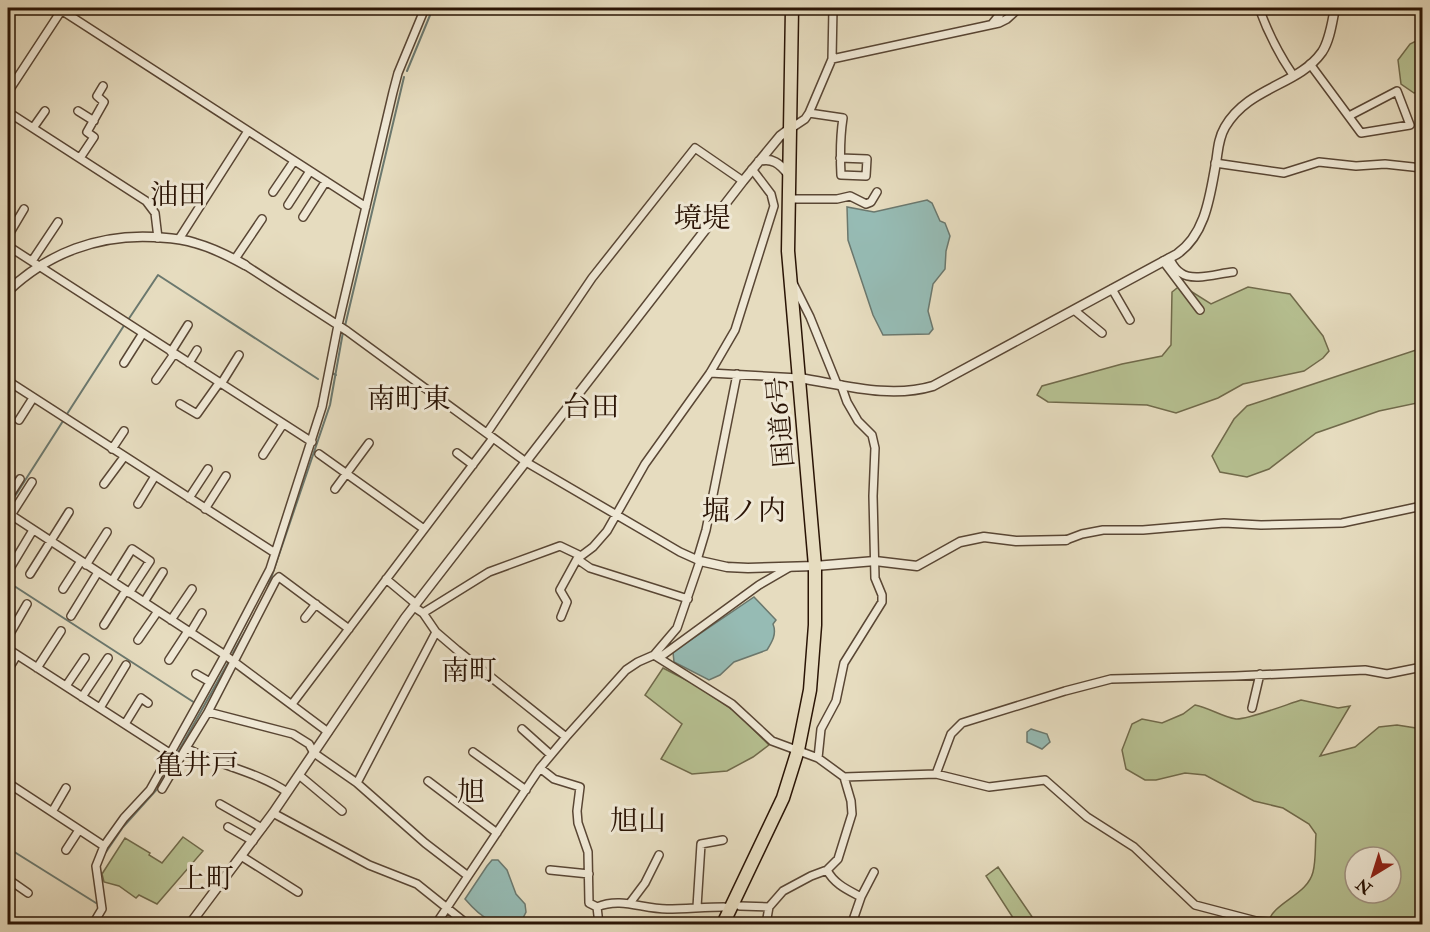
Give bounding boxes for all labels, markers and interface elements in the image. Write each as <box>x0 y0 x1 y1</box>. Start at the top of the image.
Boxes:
district label: 油田 <box>150 178 206 213</box>
district label: 境堤 <box>674 201 730 236</box>
street label: 国道6号 <box>761 375 801 469</box>
district label: 南町東 <box>367 382 451 417</box>
district label: 台田 <box>563 390 619 425</box>
district label: 堀ノ内 <box>702 494 786 529</box>
district label: 南町 <box>441 654 497 689</box>
district label: 亀井戸 <box>155 748 239 783</box>
district label: 旭 <box>457 775 485 810</box>
district label: 旭山 <box>610 804 666 839</box>
north arrow <box>1343 845 1403 905</box>
district label: 上町 <box>178 862 234 897</box>
text: N <box>1352 873 1377 899</box>

